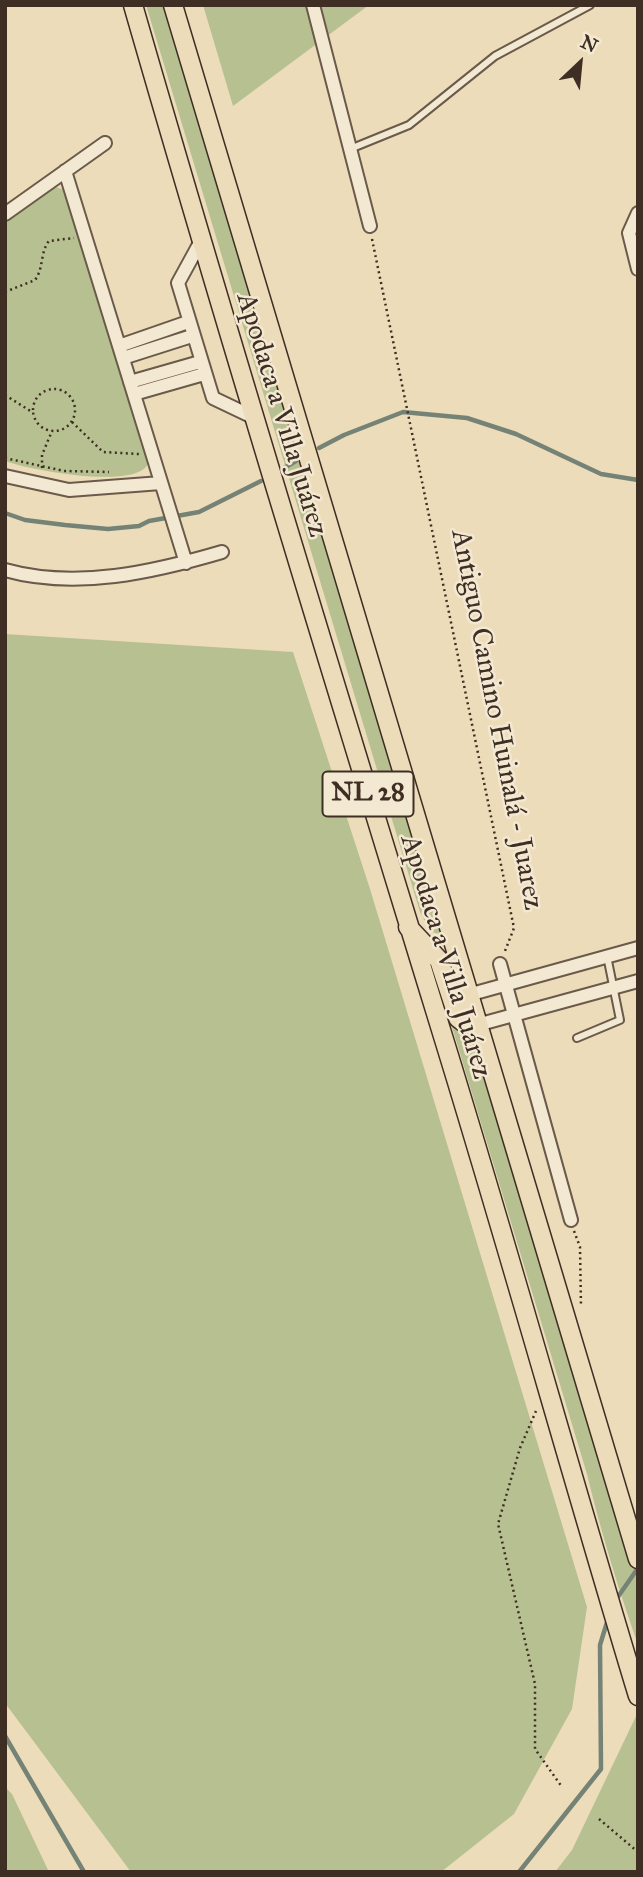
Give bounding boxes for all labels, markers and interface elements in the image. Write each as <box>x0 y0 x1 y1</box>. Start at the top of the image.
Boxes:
north arrow <box>545 28 615 98</box>
text: N <box>577 30 602 58</box>
street label: Apodaca a Villa Juárez <box>228 289 334 541</box>
street label: Antiguo Camino Huinalá - Juarez <box>443 527 549 913</box>
road number: NL 28 <box>322 772 414 816</box>
street label: Apodaca a Villa Juárez <box>392 831 498 1083</box>

